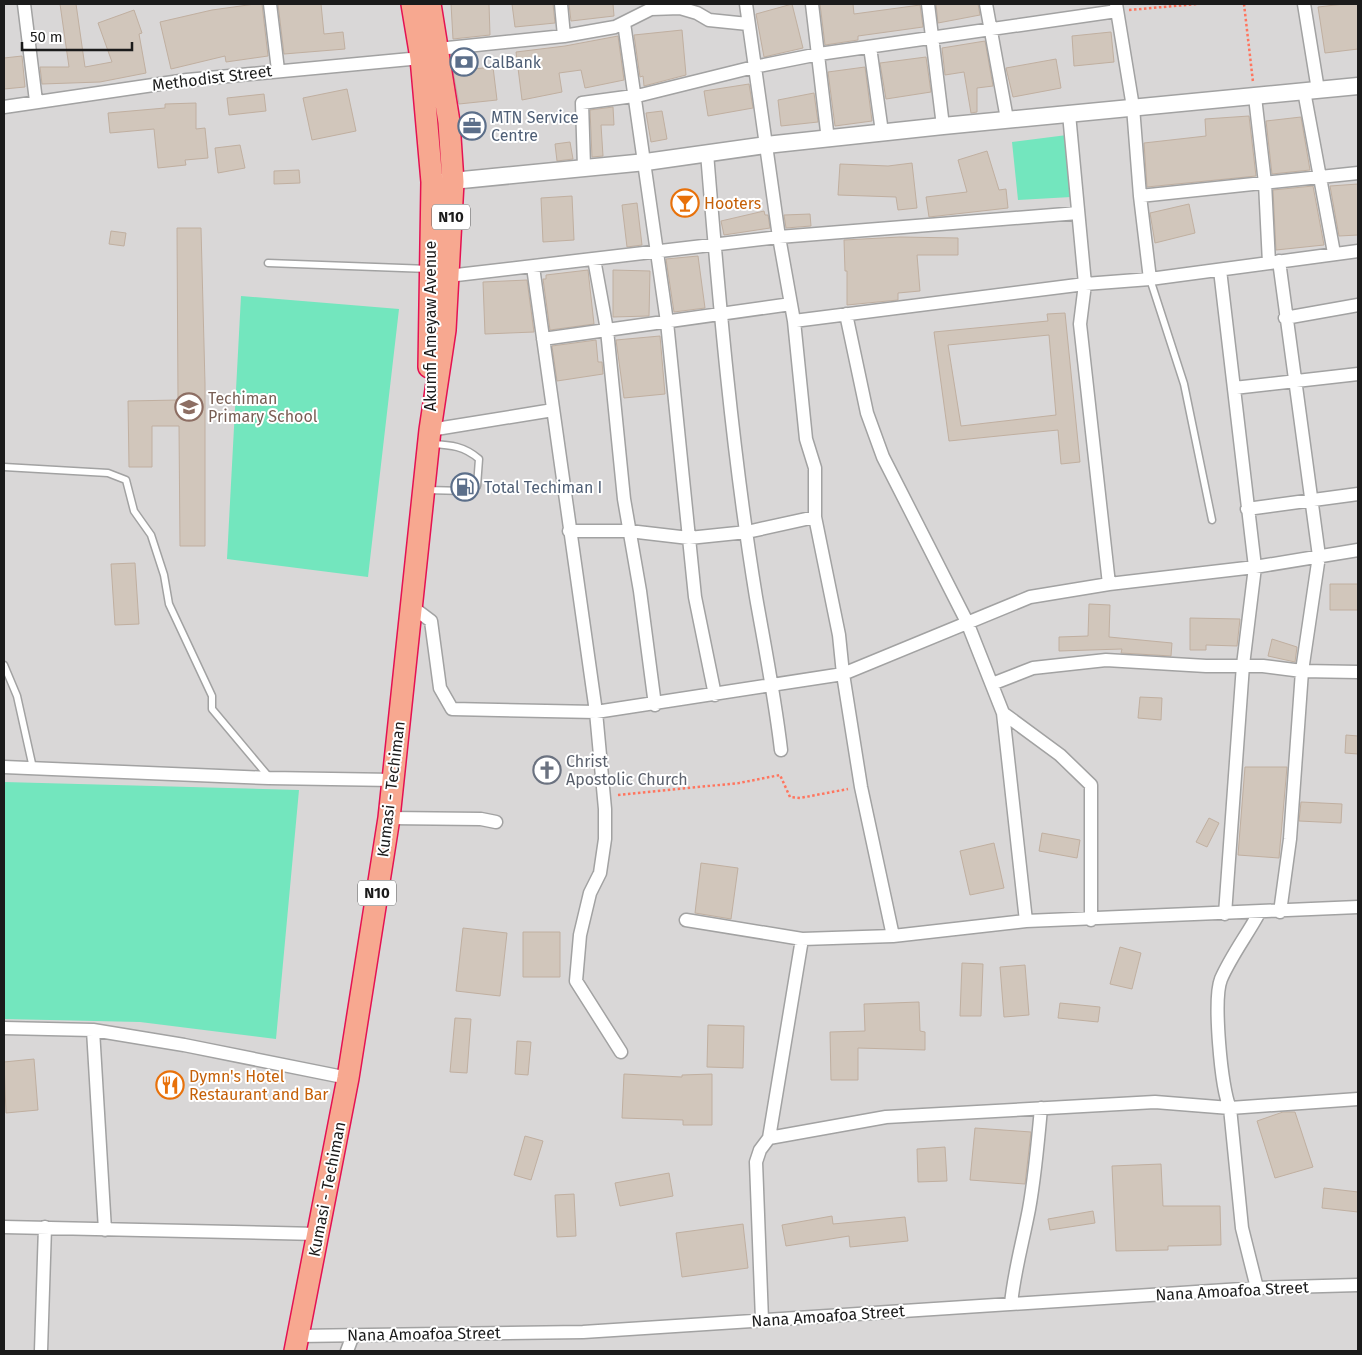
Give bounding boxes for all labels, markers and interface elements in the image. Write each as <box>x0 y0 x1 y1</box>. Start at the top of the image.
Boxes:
scale bar <box>22 20 132 52</box>
text: 50 m <box>30 28 63 46</box>
bank icon: CalBank <box>449 47 479 77</box>
place label: CalBank <box>483 53 542 72</box>
street label: Methodist Street <box>151 61 273 95</box>
place label: MTN Service Centre <box>491 108 579 145</box>
office icon: MTN Service Centre <box>457 111 487 141</box>
bar icon: Hooters <box>670 188 700 218</box>
place label: Hooters <box>704 194 761 213</box>
road number: N10 <box>432 204 470 230</box>
street label: Akumfi Ameyaw Avenue <box>421 241 440 411</box>
place label: Techiman Primary School <box>208 389 318 426</box>
school or university icon: Techiman Primary School <box>174 392 204 422</box>
fuel station icon: Total Techiman I <box>450 472 480 502</box>
place label: Total Techiman I <box>484 478 602 497</box>
street label: Kumasi - Techiman <box>373 720 409 858</box>
place label: Christ Apostolic Church <box>566 752 688 789</box>
church icon: Christ Apostolic Church <box>532 755 562 785</box>
road number: N10 <box>358 880 396 906</box>
place label: Dymn's Hotel Restaurant and Bar <box>189 1067 329 1104</box>
restaurant icon: Dymn's Hotel Restaurant and Bar <box>155 1070 185 1100</box>
street label: Kumasi - Techiman <box>305 1120 349 1258</box>
street label: Nana Amoafoa Street <box>1155 1277 1309 1305</box>
street label: Nana Amoafoa Street <box>751 1301 905 1331</box>
street label: Nana Amoafoa Street <box>347 1323 501 1345</box>

